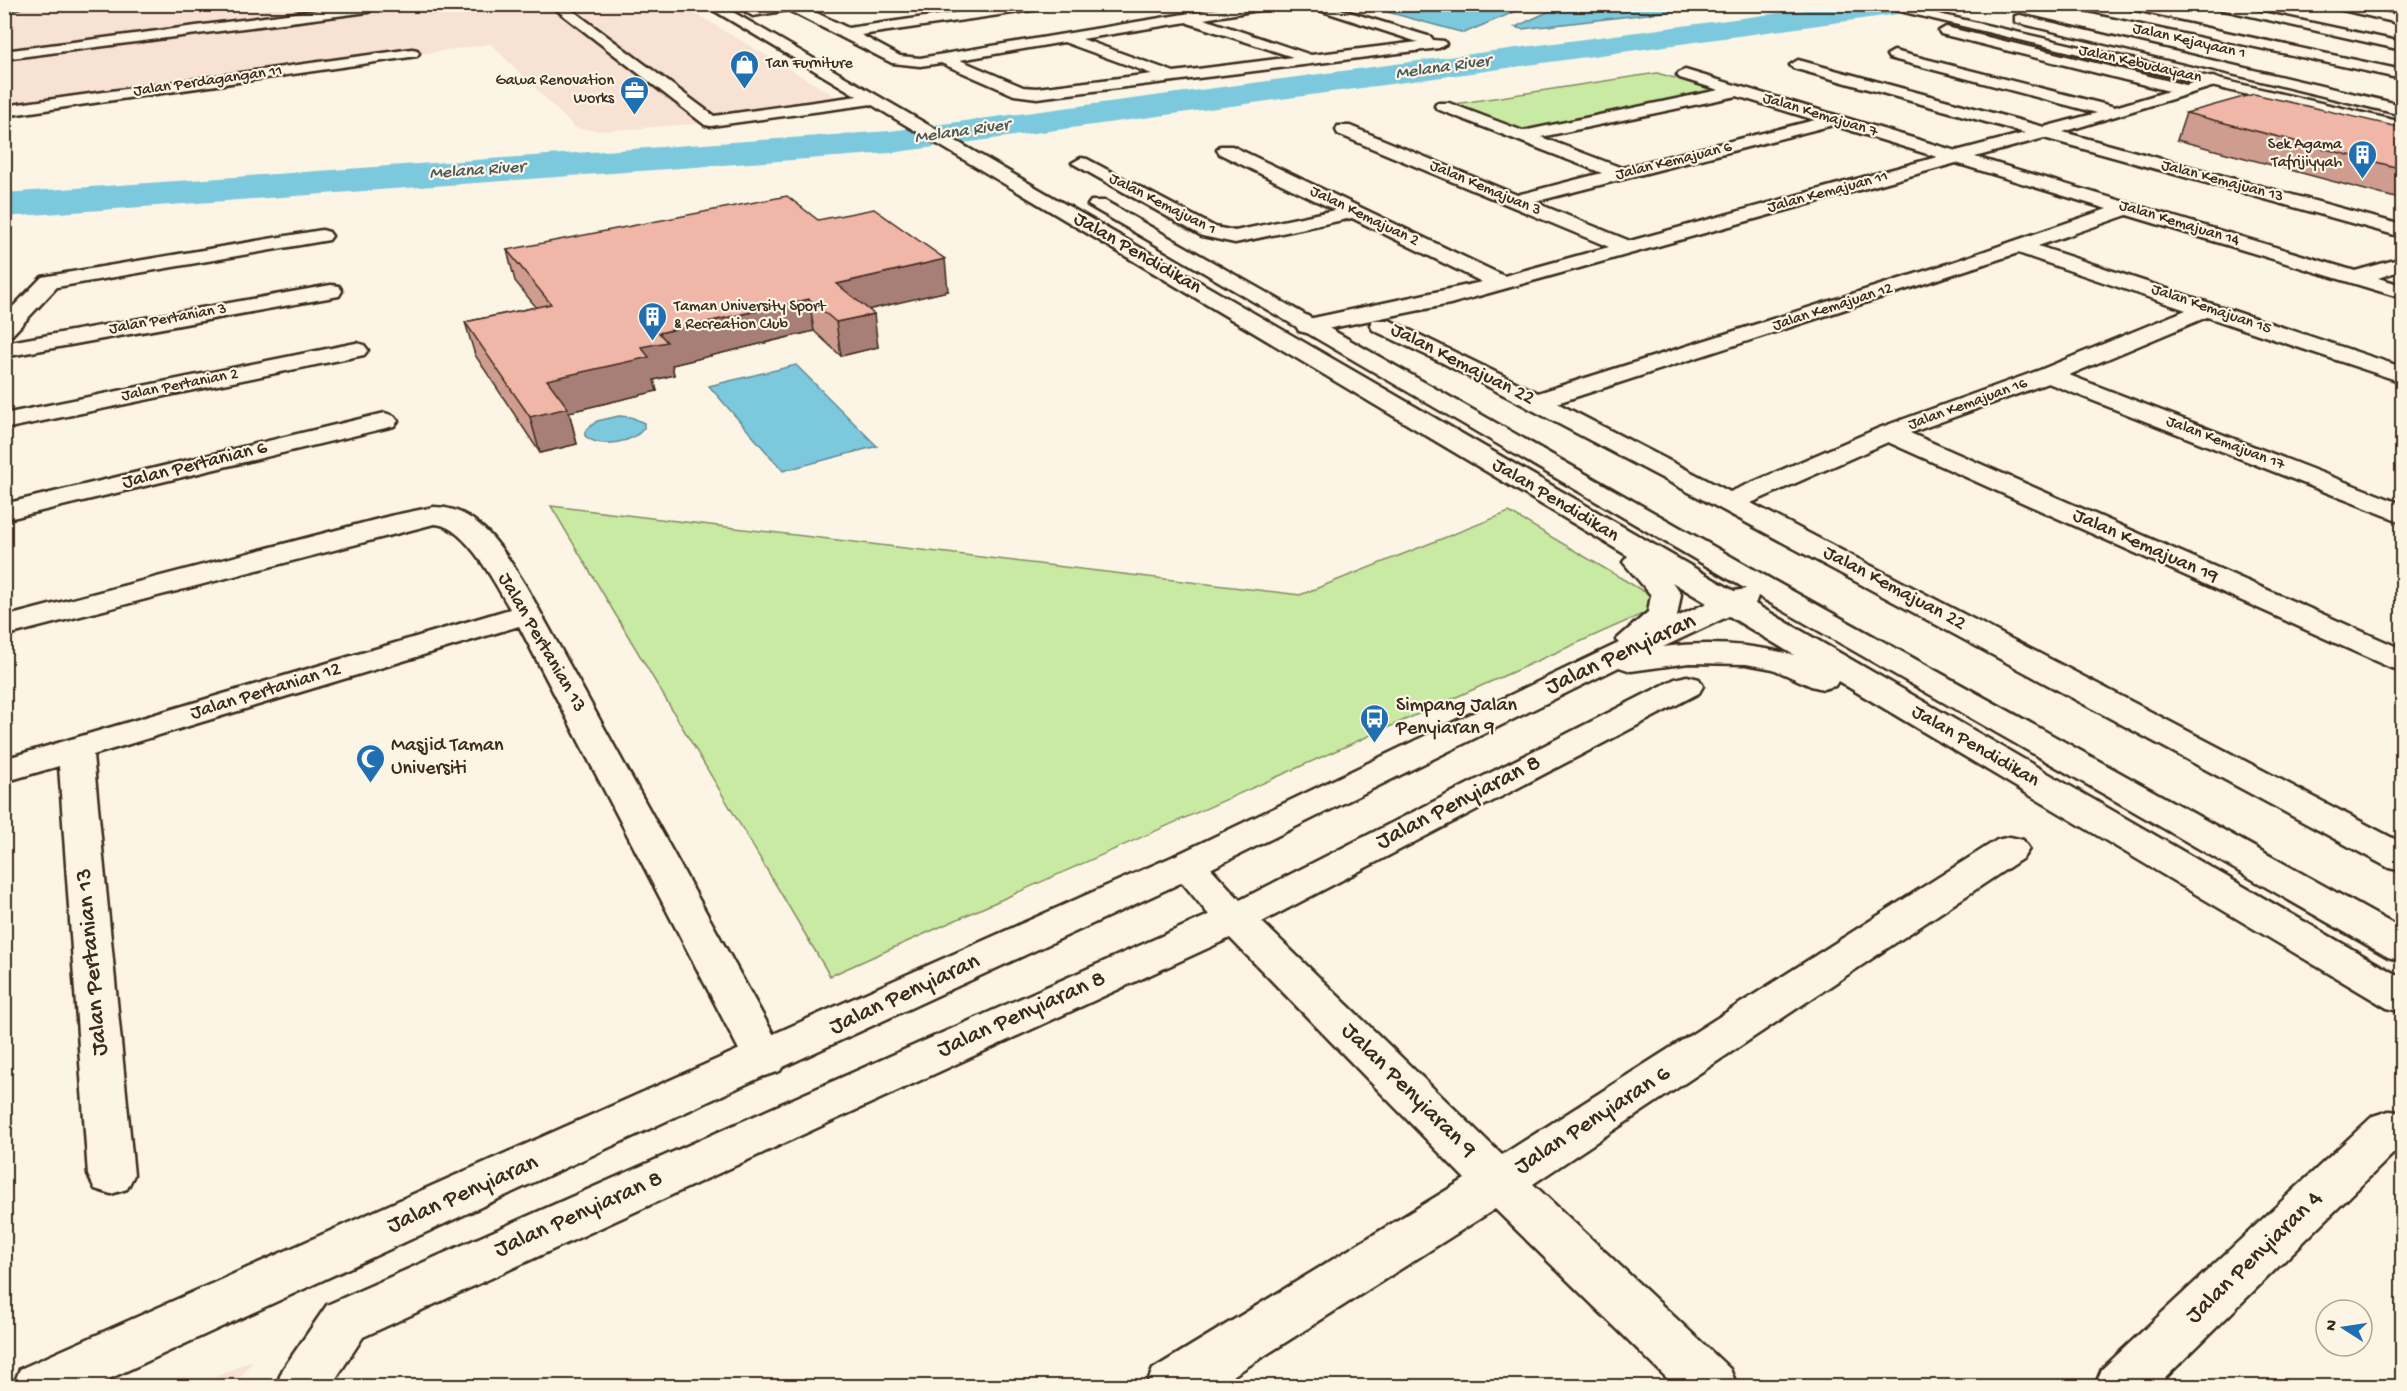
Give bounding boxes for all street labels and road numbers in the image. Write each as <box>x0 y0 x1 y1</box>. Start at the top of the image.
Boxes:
street label: Jalan Kejayaan 1 <box>2131 20 2247 64</box>
street label: Jalan Kebudayaan <box>2077 42 2204 88</box>
street label: Jalan Perdagangan 11 <box>132 62 284 102</box>
street label: Jalan Kemajuan 7 <box>1760 89 1880 143</box>
street label: Jalan Kemajuan 6 <box>1614 138 1735 186</box>
street label: Jalan Kemajuan 3 <box>1426 157 1544 221</box>
street label: Jalan Kemajuan 13 <box>2159 157 2285 207</box>
street label: Jalan Kemajuan 11 <box>1766 168 1890 218</box>
street label: Jalan Kemajuan 1 <box>1105 170 1219 240</box>
street label: Jalan Kemajuan 2 <box>1306 182 1422 252</box>
street label: Jalan Kemajuan 14 <box>2116 197 2242 251</box>
street label: Jalan Pendidikan <box>1069 208 1206 300</box>
street label: Jalan Kemajuan 12 <box>1771 280 1896 336</box>
street label: Jalan Kemajuan 15 <box>2148 281 2274 339</box>
street label: Jalan Pertanian 3 <box>108 300 228 340</box>
street label: Jalan Kemajuan 22 <box>1386 319 1538 411</box>
street label: Jalan Pertanian 2 <box>120 365 240 407</box>
street label: Jalan Kemajuan 16 <box>1906 374 2031 435</box>
street label: Jalan Kemajuan 17 <box>2163 413 2288 476</box>
street label: Jalan Pertanian 6 <box>120 437 271 495</box>
street label: Jalan Pendidikan <box>1487 454 1623 548</box>
street label: Jalan Kemajuan 19 <box>2069 505 2221 589</box>
street label: Jalan Kemajuan 22 <box>1819 542 1969 636</box>
street label: Jalan Pertanian 13 <box>492 569 590 717</box>
street label: Jalan Penyiaran <box>1541 607 1701 702</box>
street label: Jalan Pertanian 12 <box>188 658 344 726</box>
street label: Jalan Pendidikan <box>1907 701 2044 793</box>
street label: Jalan Penyiaran 8 <box>1372 749 1546 857</box>
street label: Jalan Pertanian 13 <box>70 867 116 1057</box>
street label: Jalan Penyiaran <box>825 947 985 1042</box>
street label: Jalan Penyiaran 8 <box>933 965 1111 1065</box>
street label: Jalan Penyiaran 9 <box>1334 1017 1482 1165</box>
street label: Jalan Penyiaran 6 <box>1510 1059 1677 1182</box>
street label: Jalan Penyiaran <box>383 1148 544 1241</box>
street label: Jalan Penyiaran 8 <box>490 1165 668 1265</box>
street label: Jalan Penyiaran 4 <box>2180 1185 2330 1331</box>

